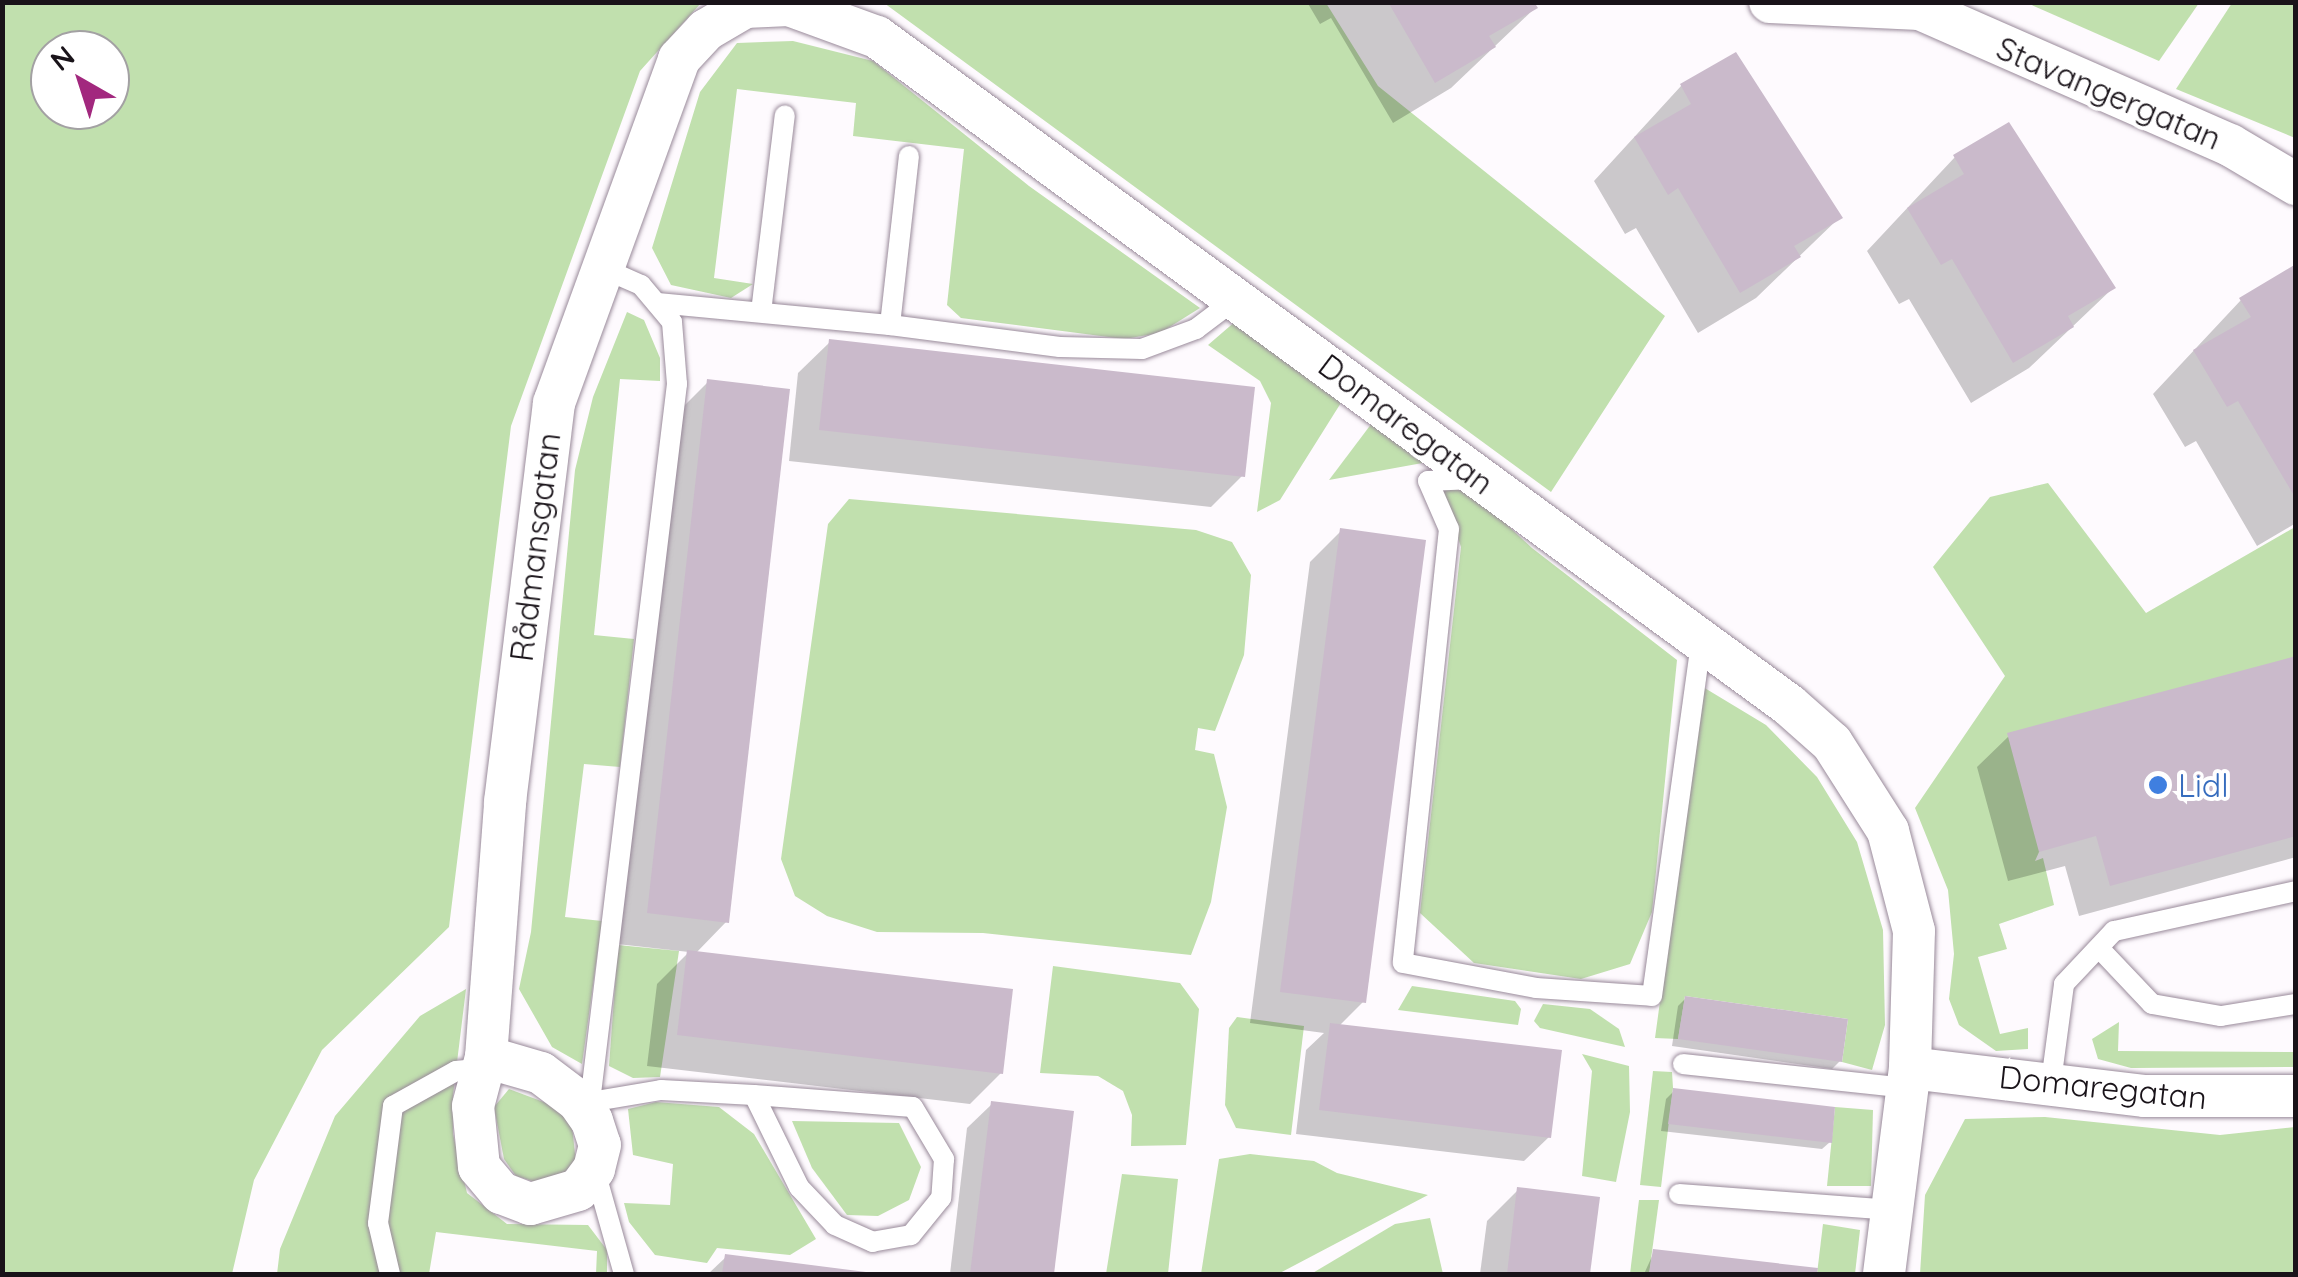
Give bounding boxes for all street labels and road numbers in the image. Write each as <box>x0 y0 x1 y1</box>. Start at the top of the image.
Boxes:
street label: Stavangergatan <box>1991 28 2227 158</box>
street label: Domaregatan <box>1311 346 1501 502</box>
street label: Rådmansgatan <box>502 430 568 664</box>
street label: Domaregatan <box>1997 1057 2209 1117</box>

